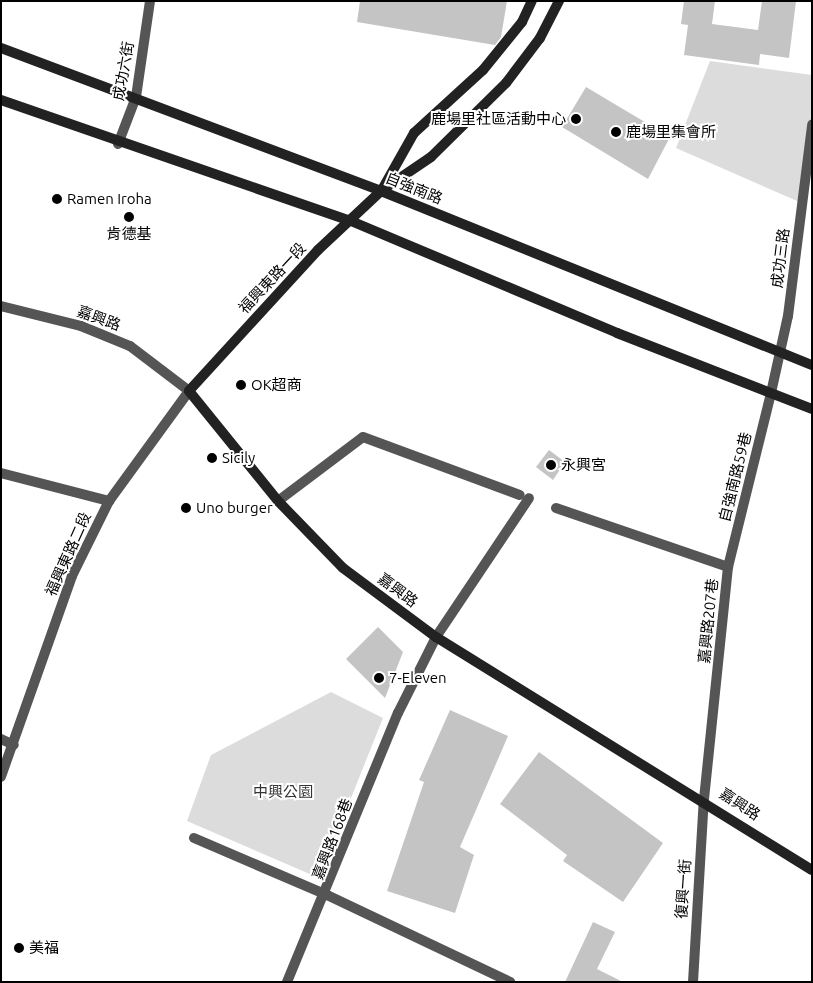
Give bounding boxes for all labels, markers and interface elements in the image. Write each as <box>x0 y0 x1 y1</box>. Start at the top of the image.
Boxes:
street label: 成功六街 <box>109 40 137 102</box>
place label: 鹿場里社區活動中心 <box>431 110 566 128</box>
marker: 鹿場里社區活動中心 <box>570 113 582 125</box>
place label: 鹿場里集會所 <box>626 123 716 141</box>
marker: 鹿場里集會所 <box>610 126 622 138</box>
street label: 自強南路 <box>383 168 445 208</box>
place label: Ramen Iroha <box>67 190 152 208</box>
marker: Ramen Iroha <box>51 193 63 205</box>
marker: 肯德基 <box>123 211 135 223</box>
place label: 肯德基 <box>107 225 151 243</box>
street label: 成功三路 <box>767 227 793 289</box>
street label: 福興東路一段 <box>235 239 309 317</box>
street label: 嘉興路 <box>75 302 123 334</box>
place label: OK超商 <box>251 376 302 394</box>
marker: OK超商 <box>235 379 247 391</box>
street label: 自強南路59巷 <box>715 430 755 524</box>
place label: Sicily <box>222 449 255 467</box>
marker: Sicily <box>206 452 218 464</box>
place label: 永興宮 <box>561 456 606 474</box>
marker: 永興宮 <box>545 459 557 471</box>
place label: Uno burger <box>196 499 273 517</box>
marker: Uno burger <box>180 502 192 514</box>
street label: 福興東路二段 <box>41 509 95 599</box>
street label: 嘉興路 <box>375 569 421 611</box>
street label: 嘉興路207巷 <box>695 578 721 664</box>
place label: 7-Eleven <box>389 669 447 687</box>
marker: 7-Eleven <box>373 672 385 684</box>
park label: 中興公園 <box>253 783 313 801</box>
street label: 嘉興路 <box>716 784 764 824</box>
street label: 嘉興路168巷 <box>308 796 356 882</box>
street label: 復興一街 <box>672 858 694 920</box>
place label: 美福 <box>29 939 59 957</box>
marker: 美福 <box>13 942 25 954</box>

